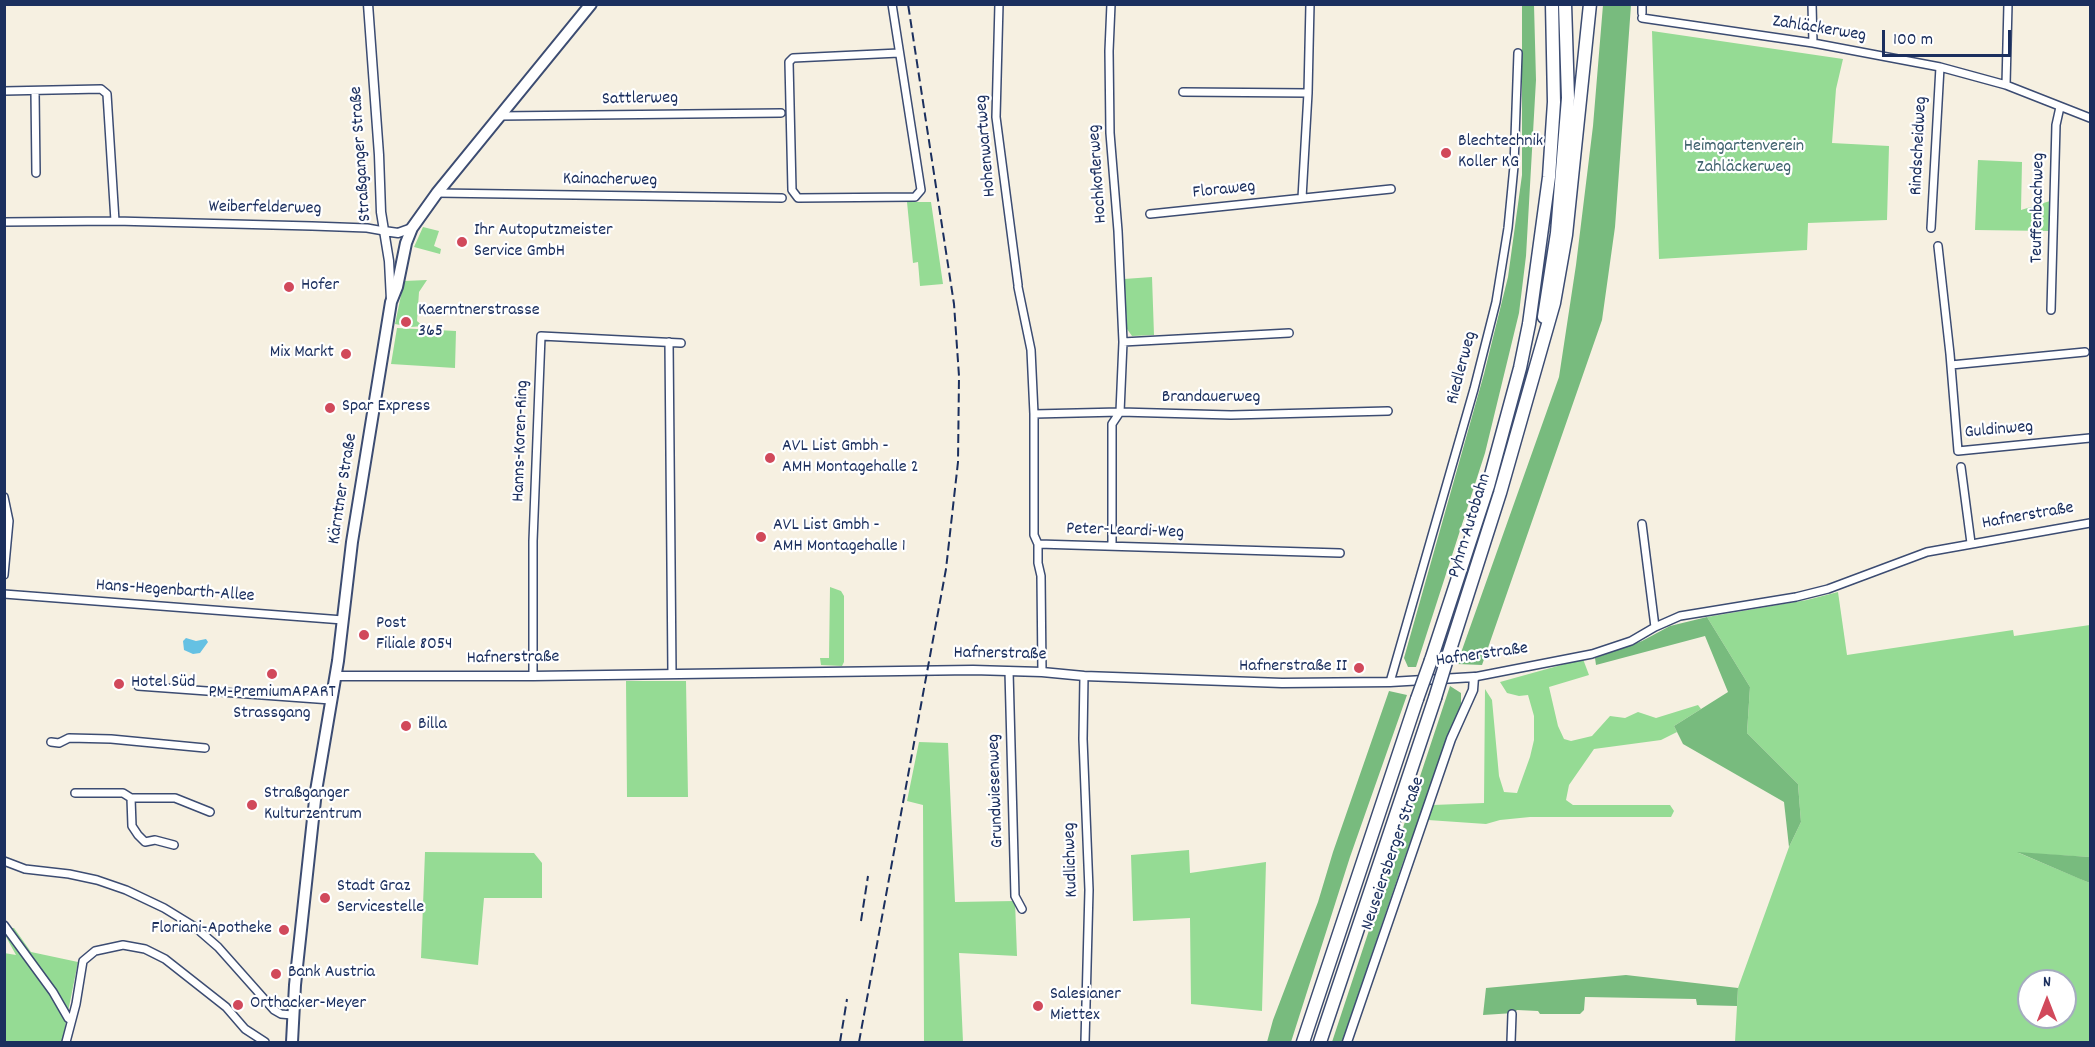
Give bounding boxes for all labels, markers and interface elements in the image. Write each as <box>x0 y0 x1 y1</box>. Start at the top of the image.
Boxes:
street label: Zahläckerweg <box>1771 12 1867 48</box>
scale bar <box>1885 18 2014 56</box>
text: 100 m <box>1893 28 1933 53</box>
street label: Straßganger Straße <box>346 86 378 222</box>
street label: Sattlerweg <box>602 89 678 111</box>
street label: Hohenwartweg <box>972 94 1002 198</box>
street label: Rindscheidweg <box>1907 96 1933 196</box>
street label: Hochkoflerweg <box>1085 124 1113 224</box>
place label: Blechtechnik Koller KG <box>1458 132 1543 174</box>
park label: Heimgartenverein Zahläckerweg <box>1684 137 1804 180</box>
marker: Blechtechnik Koller KG <box>1439 146 1453 160</box>
street label: Teuffenbachweg <box>2027 153 2051 263</box>
street label: Kainacherweg <box>563 169 657 193</box>
street label: Floraweg <box>1192 177 1256 205</box>
street label: Weiberfelderweg <box>208 197 322 221</box>
place label: Ihr Autoputzmeister Service GmbH <box>474 221 613 264</box>
marker: Ihr Autoputzmeister Service GmbH <box>455 235 469 249</box>
place label: Hofer <box>301 276 339 298</box>
marker: Hofer <box>282 280 296 294</box>
place label: Kaerntnerstrasse 365 <box>418 301 540 344</box>
marker: Kaerntnerstrasse 365 <box>399 315 413 329</box>
street label: Riedlerweg <box>1443 329 1483 407</box>
place label: Mix Markt <box>270 343 334 365</box>
marker: Mix Markt <box>339 347 353 361</box>
street label: Hanns-Koren-Ring <box>509 380 535 502</box>
street label: Brandauerweg <box>1162 388 1260 410</box>
place label: Spar Express <box>342 397 430 419</box>
marker: Spar Express <box>323 401 337 415</box>
street label: Guldinweg <box>1964 417 2034 445</box>
street label: Kärntner Straße <box>325 432 363 546</box>
place label: AVL List Gmbh - AMH Montagehalle 2 <box>782 437 919 480</box>
marker: AVL List Gmbh - AMH Montagehalle 2 <box>763 451 777 465</box>
street label: Pyhrn Autobahn <box>1445 471 1497 581</box>
street label: Hafnerstraße <box>1980 498 2076 536</box>
place label: AVL List Gmbh - AMH Montagehalle 1 <box>773 516 906 558</box>
street label: Peter-Leardi-Weg <box>1066 519 1184 545</box>
marker: AVL List Gmbh - AMH Montagehalle 1 <box>754 530 768 544</box>
street label: Hans-Hegenbarth-Allee <box>95 576 255 608</box>
place label: Post Filiale 8054 <box>376 614 452 656</box>
marker: Post Filiale 8054 <box>357 628 371 642</box>
street label: Hafnerstraße <box>1435 639 1529 673</box>
street label: Hafnerstraße <box>953 643 1047 667</box>
street label: Hafnerstraße <box>466 647 560 671</box>
place label: Hafnerstraße II <box>1239 657 1347 679</box>
marker: Hafnerstraße II <box>1352 661 1366 675</box>
marker: PM-PremiumAPART Strassgang <box>265 667 279 681</box>
place label: Hotel Süd <box>131 673 195 695</box>
marker: Hotel Süd <box>112 677 126 691</box>
place label: PM-PremiumAPART Strassgang <box>208 683 336 726</box>
place label: Billa <box>418 715 447 737</box>
marker: Billa <box>399 719 413 733</box>
street label: Grundwiesenweg <box>984 734 1010 848</box>
street label: Neuseiersberger Straße <box>1358 775 1430 933</box>
place label: Straßganger Kulturzentrum <box>264 784 362 826</box>
marker: Straßganger Kulturzentrum <box>245 798 259 812</box>
street label: Kudlichweg <box>1060 822 1084 898</box>
place label: Stadt Graz Servicestelle <box>337 877 424 920</box>
marker: Stadt Graz Servicestelle <box>318 891 332 905</box>
place label: Floriani-Apotheke <box>151 919 272 941</box>
marker: Floriani-Apotheke <box>277 923 291 937</box>
place label: Bank Austria <box>288 963 375 985</box>
marker: Bank Austria <box>269 967 283 981</box>
north arrow <box>2017 969 2077 1029</box>
text: N <box>2043 971 2051 994</box>
place label: Salesianer Miettex <box>1050 985 1121 1028</box>
place label: Orthacker-Meyer <box>250 994 366 1016</box>
marker: Orthacker-Meyer <box>231 998 245 1012</box>
marker: Salesianer Miettex <box>1031 999 1045 1013</box>

